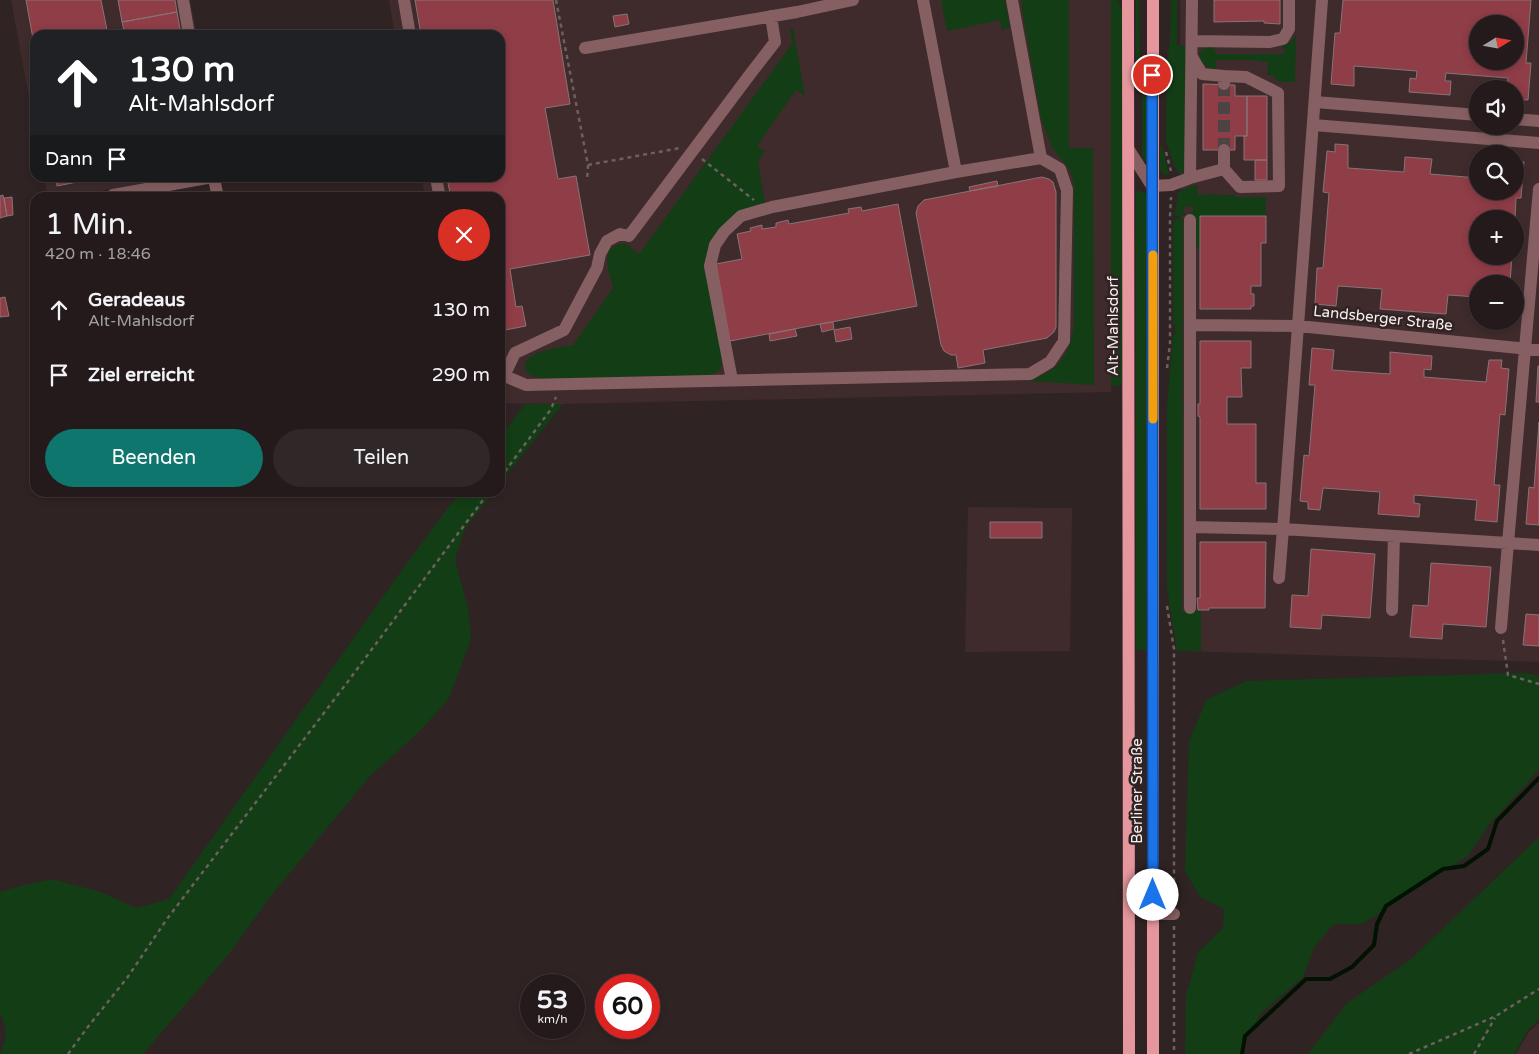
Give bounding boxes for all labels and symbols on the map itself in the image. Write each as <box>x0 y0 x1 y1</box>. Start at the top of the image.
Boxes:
north arrow <box>1469 15 1524 70</box>
pin <box>1131 54 1173 96</box>
street label: Alt-Mahlsdorf <box>1104 276 1122 376</box>
street label: Landsberger Straße <box>1312 302 1454 334</box>
street label: Berliner Straße <box>1128 738 1146 844</box>
position arrow <box>1126 868 1178 920</box>
speed limit sign: 60 <box>595 974 660 1039</box>

